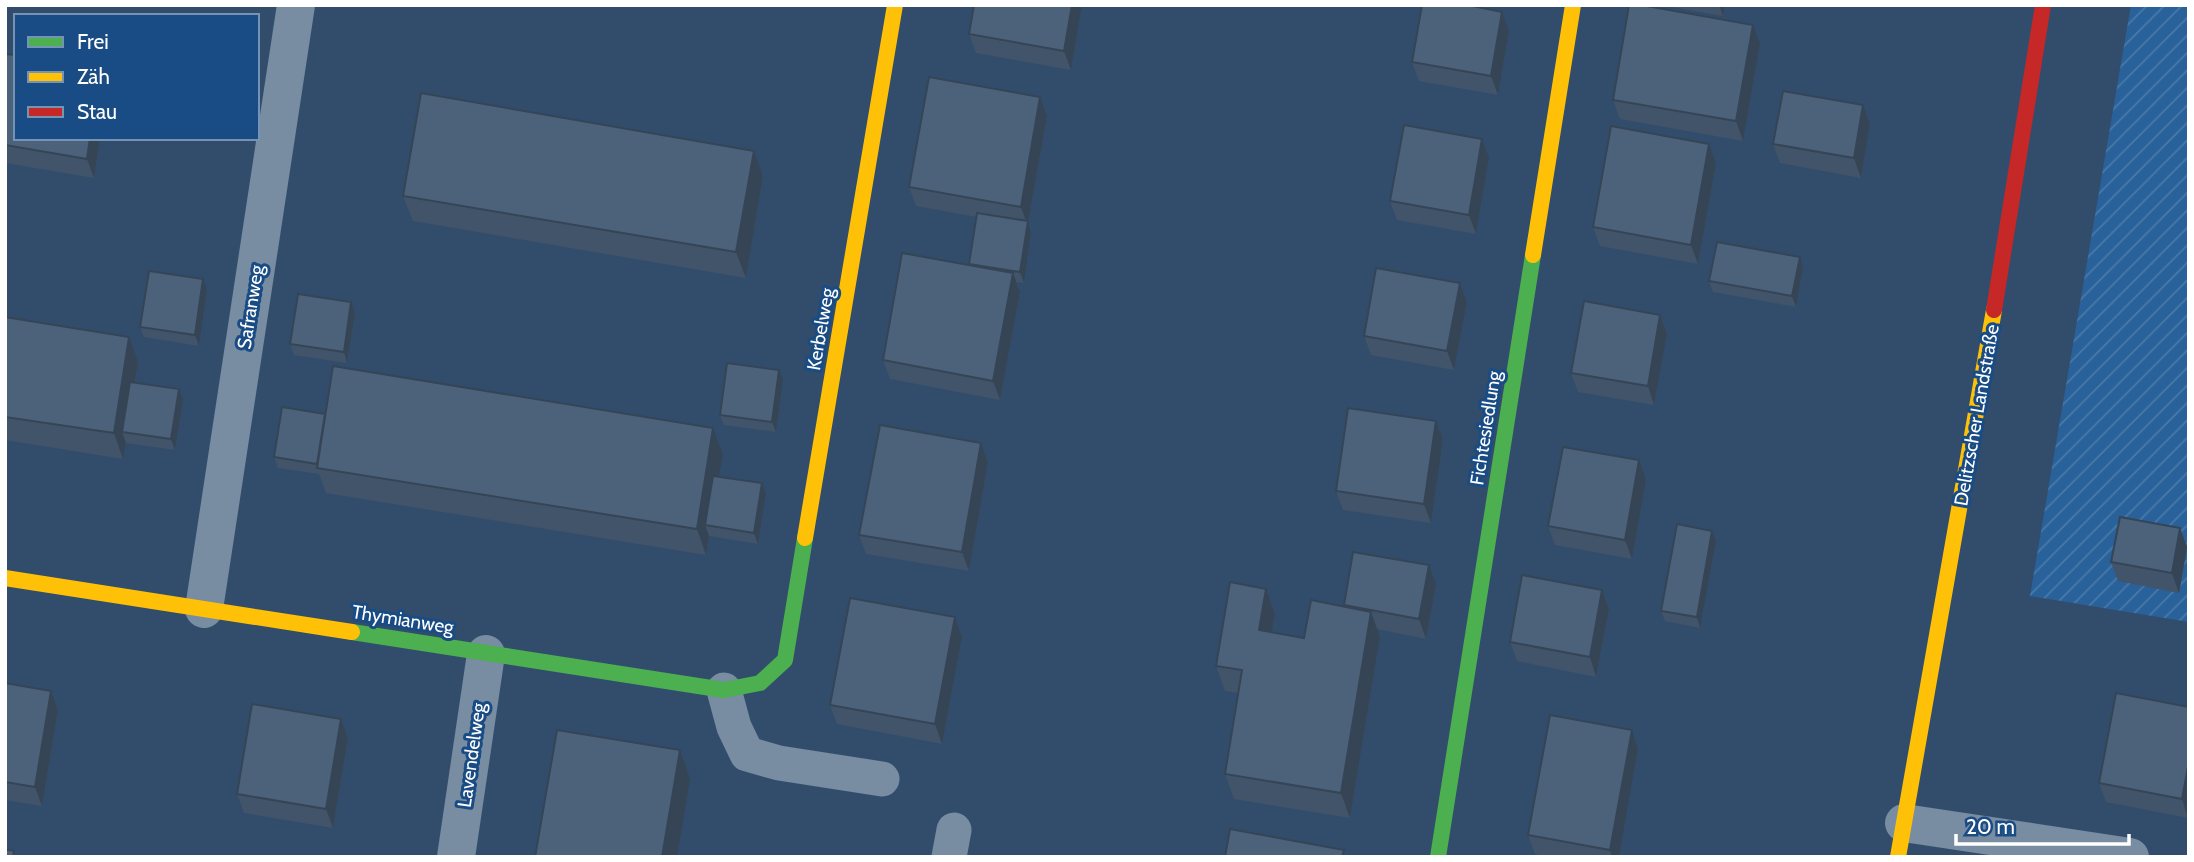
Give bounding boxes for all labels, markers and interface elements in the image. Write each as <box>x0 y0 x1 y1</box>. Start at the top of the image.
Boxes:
legend <box>14 14 259 140</box>
text: Frei <box>77 29 109 54</box>
text: Zäh <box>77 64 110 89</box>
text: Stau <box>77 99 117 124</box>
street label: Safranweg <box>233 263 269 351</box>
street label: Kerbelweg <box>802 286 839 372</box>
street label: Delitzscher Landstraße <box>1949 322 2004 508</box>
street label: Fichtesiedlung <box>1465 369 1506 487</box>
street label: Thymianweg <box>350 600 456 639</box>
street label: Lavendelweg <box>453 701 490 809</box>
scale bar <box>1956 802 2129 846</box>
text: 20 m <box>1966 814 2015 839</box>

